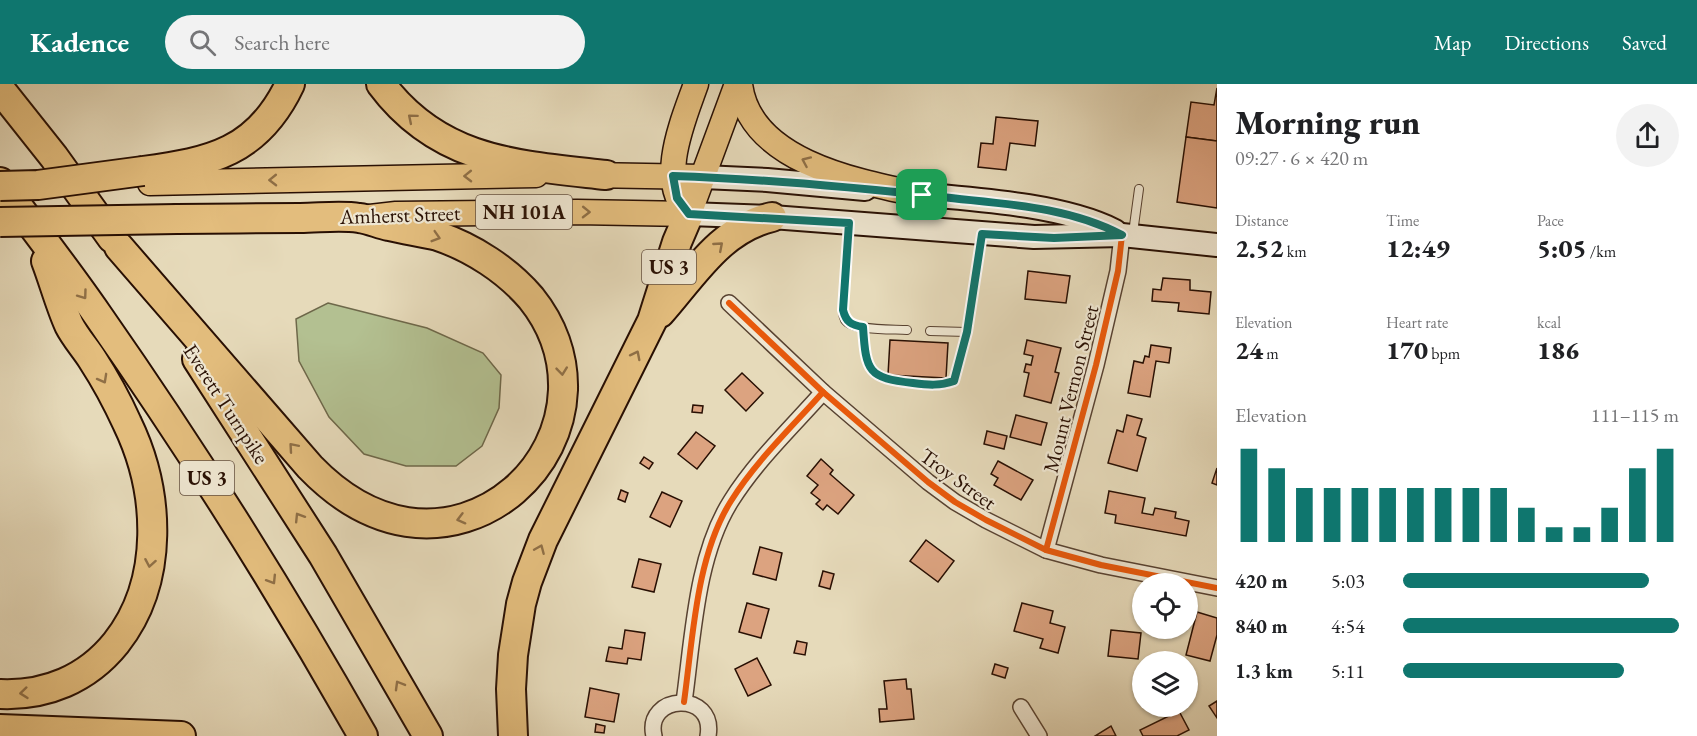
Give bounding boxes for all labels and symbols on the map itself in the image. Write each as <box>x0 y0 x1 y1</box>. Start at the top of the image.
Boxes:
one-way arrow <box>408 115 419 126</box>
one-way arrow <box>801 156 812 168</box>
pin <box>896 169 947 220</box>
one-way arrow <box>463 170 472 182</box>
one-way arrow <box>268 174 277 186</box>
road number: NH 101A <box>476 195 572 229</box>
street label: Amherst Street <box>338 199 461 230</box>
one-way arrow <box>581 206 590 218</box>
one-way arrow <box>430 230 441 242</box>
one-way arrow <box>712 242 723 253</box>
road number: US 3 <box>642 250 696 284</box>
one-way arrow <box>76 288 87 299</box>
street label: Mount Vernon Street <box>1037 302 1105 476</box>
street label: Everett Turnpike <box>178 339 275 469</box>
one-way arrow <box>628 351 640 362</box>
one-way arrow <box>555 366 568 376</box>
one-way arrow <box>96 372 107 383</box>
street label: Troy Street <box>915 442 1002 516</box>
one-way arrow <box>289 443 300 453</box>
road number: US 3 <box>180 461 234 495</box>
one-way arrow <box>456 511 466 524</box>
one-way arrow <box>295 513 307 523</box>
one-way arrow <box>532 544 544 555</box>
one-way arrow <box>144 558 157 568</box>
one-way arrow <box>264 573 275 584</box>
one-way arrow <box>394 681 406 691</box>
one-way arrow <box>20 687 29 699</box>

